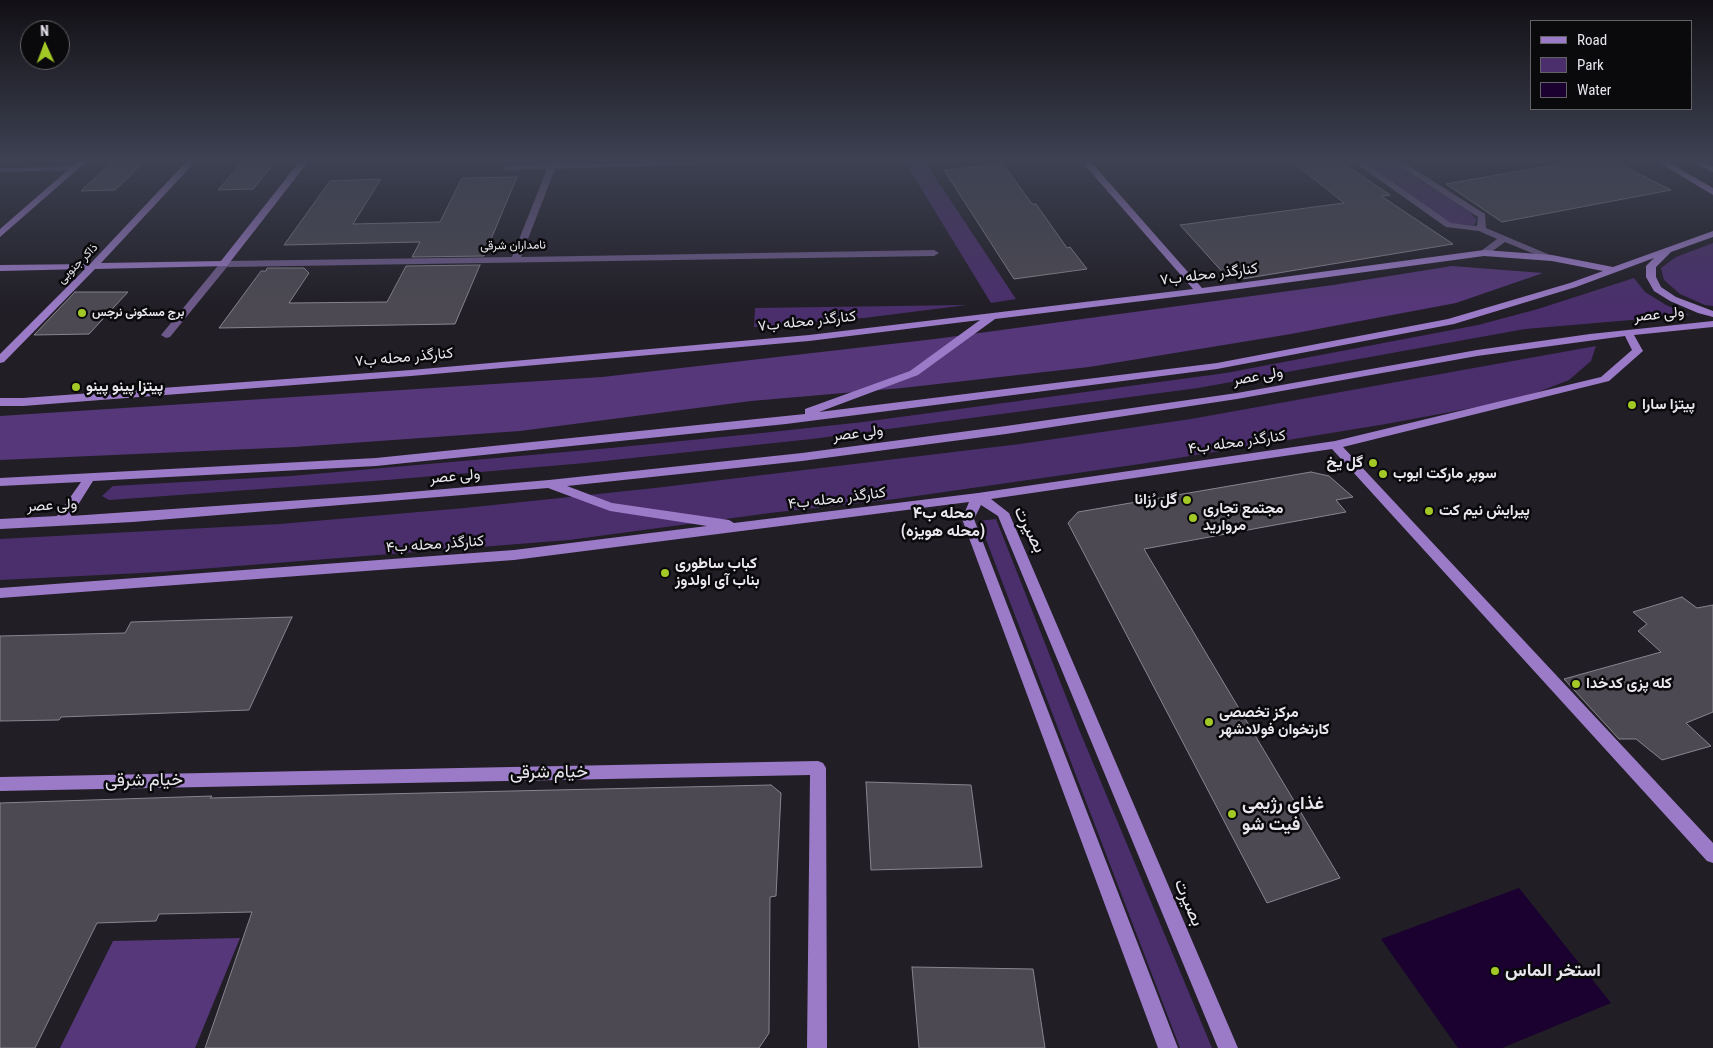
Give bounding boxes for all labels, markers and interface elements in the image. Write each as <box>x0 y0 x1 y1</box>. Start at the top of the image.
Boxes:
north arrow <box>20 20 70 70</box>
legend <box>1530 20 1693 110</box>
text: N <box>40 23 49 39</box>
text: Road <box>1577 31 1607 49</box>
text: Park <box>1577 56 1604 74</box>
text: Water <box>1577 81 1611 99</box>
street label: نامداران شرقی <box>480 238 546 254</box>
street label: ذاکر جنوبی <box>55 241 101 287</box>
street label: کنارگذر محله ب۷ <box>1159 260 1259 290</box>
street label: ولی عصر <box>1633 303 1685 327</box>
place label: برج مسکونی نرجس <box>92 306 184 320</box>
marker: برج مسکونی نرجس <box>76 307 88 319</box>
street label: کنارگذر محله ب۷ <box>757 308 857 336</box>
street label: کنارگذر محله ب۷ <box>354 345 454 371</box>
street label: ولی عصر <box>1231 364 1285 390</box>
place label: پیتزا پینو پینو <box>86 378 163 396</box>
marker: پیتزا پینو پینو <box>70 381 82 393</box>
place label: پیتزا سارا <box>1642 396 1695 414</box>
marker: پیتزا سارا <box>1626 399 1638 411</box>
street label: ولی عصر <box>832 422 884 446</box>
street label: کنارگذر محله ب۴ <box>1187 427 1287 459</box>
place label: گل یخ <box>1326 454 1363 472</box>
marker: گل یخ <box>1367 457 1379 469</box>
place label: سوپر مارکت ایوب <box>1393 465 1497 483</box>
street label: ولی عصر <box>429 466 481 488</box>
marker: سوپر مارکت ایوب <box>1377 468 1389 480</box>
street label: کنارگذر محله ب۴ <box>787 484 887 514</box>
place label: گل رُزانا <box>1134 491 1177 509</box>
marker: گل رُزانا <box>1181 494 1193 506</box>
street label: ولی عصر <box>26 496 78 516</box>
place label: مجتمع تجاری مروارید <box>1203 500 1283 535</box>
place label: پیرایش نیم کت <box>1439 502 1530 520</box>
street label: بصیرت <box>1008 503 1050 557</box>
district label: محله ب۴ (محله هویزه) <box>901 504 985 542</box>
marker: پیرایش نیم کت <box>1423 505 1435 517</box>
marker: مجتمع تجاری مروارید <box>1187 512 1199 524</box>
street label: کنارگذر محله ب۴ <box>385 533 485 557</box>
place label: کباب ساطوری بناب آی اولدوز <box>675 555 760 590</box>
marker: کباب ساطوری بناب آی اولدوز <box>659 567 671 579</box>
place label: کله پزی کدخدا <box>1586 675 1672 693</box>
marker: کله پزی کدخدا <box>1570 678 1582 690</box>
place label: مرکز تخصصی کارتخوان فولادشهر <box>1219 704 1329 739</box>
marker: مرکز تخصصی کارتخوان فولادشهر <box>1203 716 1215 728</box>
street label: خیام شرقی <box>510 762 588 784</box>
street label: خیام شرقی <box>105 770 183 792</box>
place label: غذای رژیمی فیت شو <box>1242 793 1324 836</box>
marker: غذای رژیمی فیت شو <box>1226 808 1238 820</box>
street label: بصیرت <box>1168 876 1208 930</box>
place label: استخر الماس <box>1505 960 1601 982</box>
marker: استخر الماس <box>1489 965 1501 977</box>

